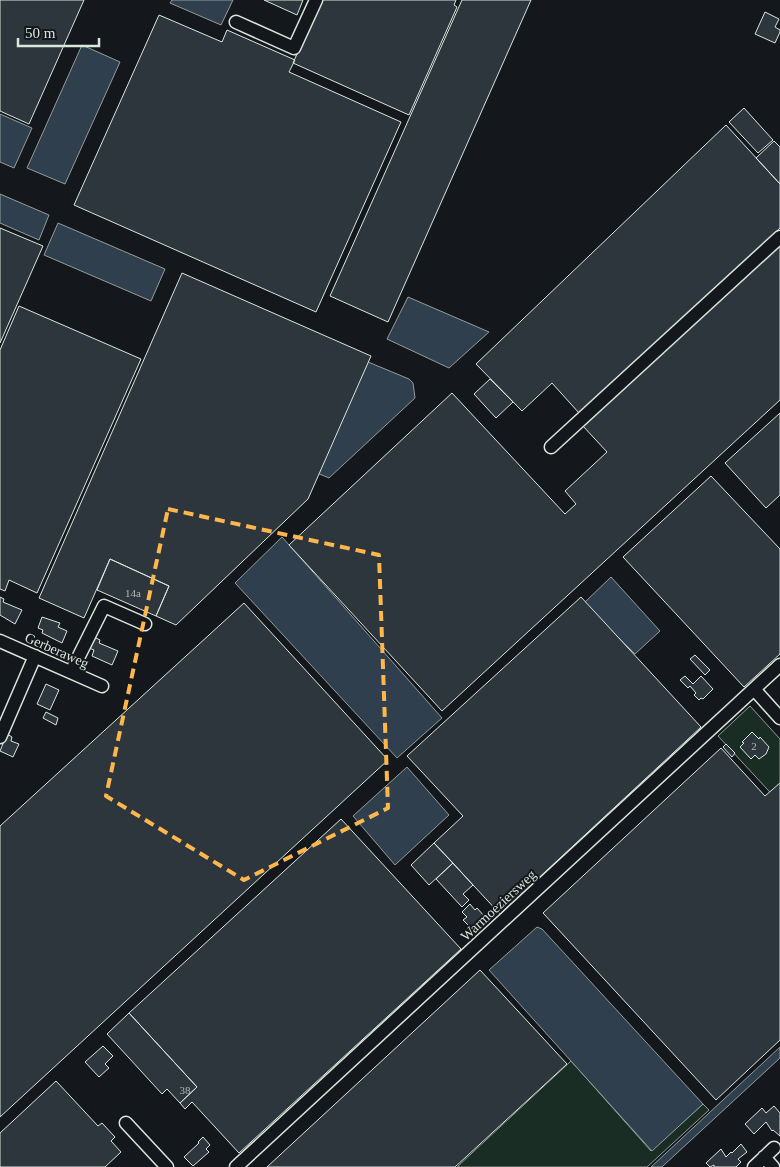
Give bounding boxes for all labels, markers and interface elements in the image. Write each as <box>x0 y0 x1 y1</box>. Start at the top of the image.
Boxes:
scale bar <box>18 15 99 47</box>
text: 50 m <box>25 25 56 41</box>
house number: 14a <box>125 587 141 599</box>
street label: Gerberaweg <box>22 630 91 671</box>
house number: 2 <box>751 740 757 752</box>
street label: Warmoeziersweg <box>458 867 539 944</box>
house number: 38 <box>180 1084 191 1096</box>

